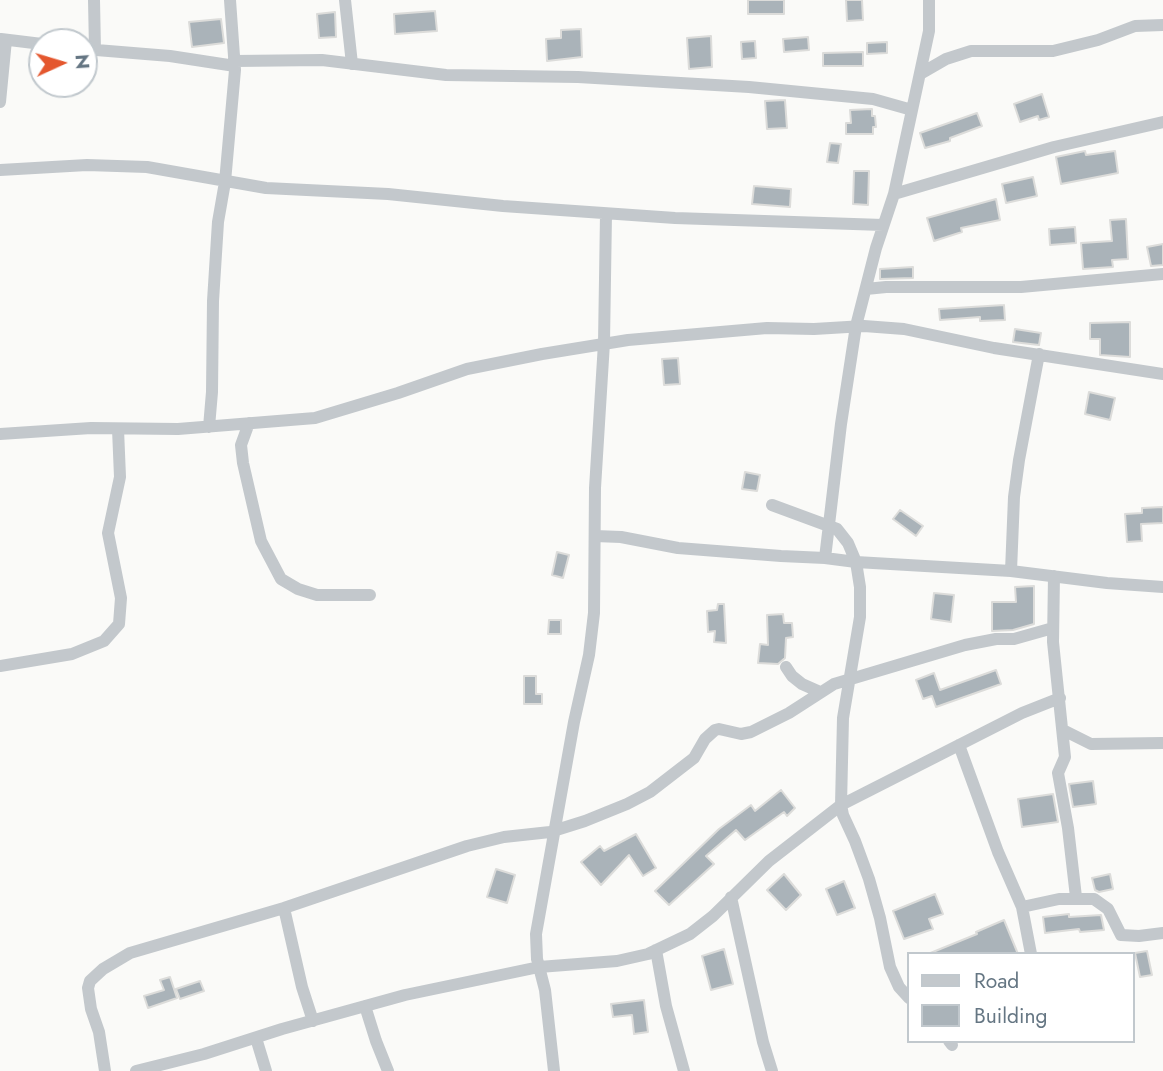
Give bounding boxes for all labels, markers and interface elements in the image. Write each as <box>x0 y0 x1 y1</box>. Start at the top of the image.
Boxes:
north arrow <box>28 28 98 98</box>
text: N <box>68 53 96 70</box>
legend <box>908 952 1135 1043</box>
text: Road <box>974 966 1019 996</box>
text: Building <box>974 1001 1047 1031</box>

